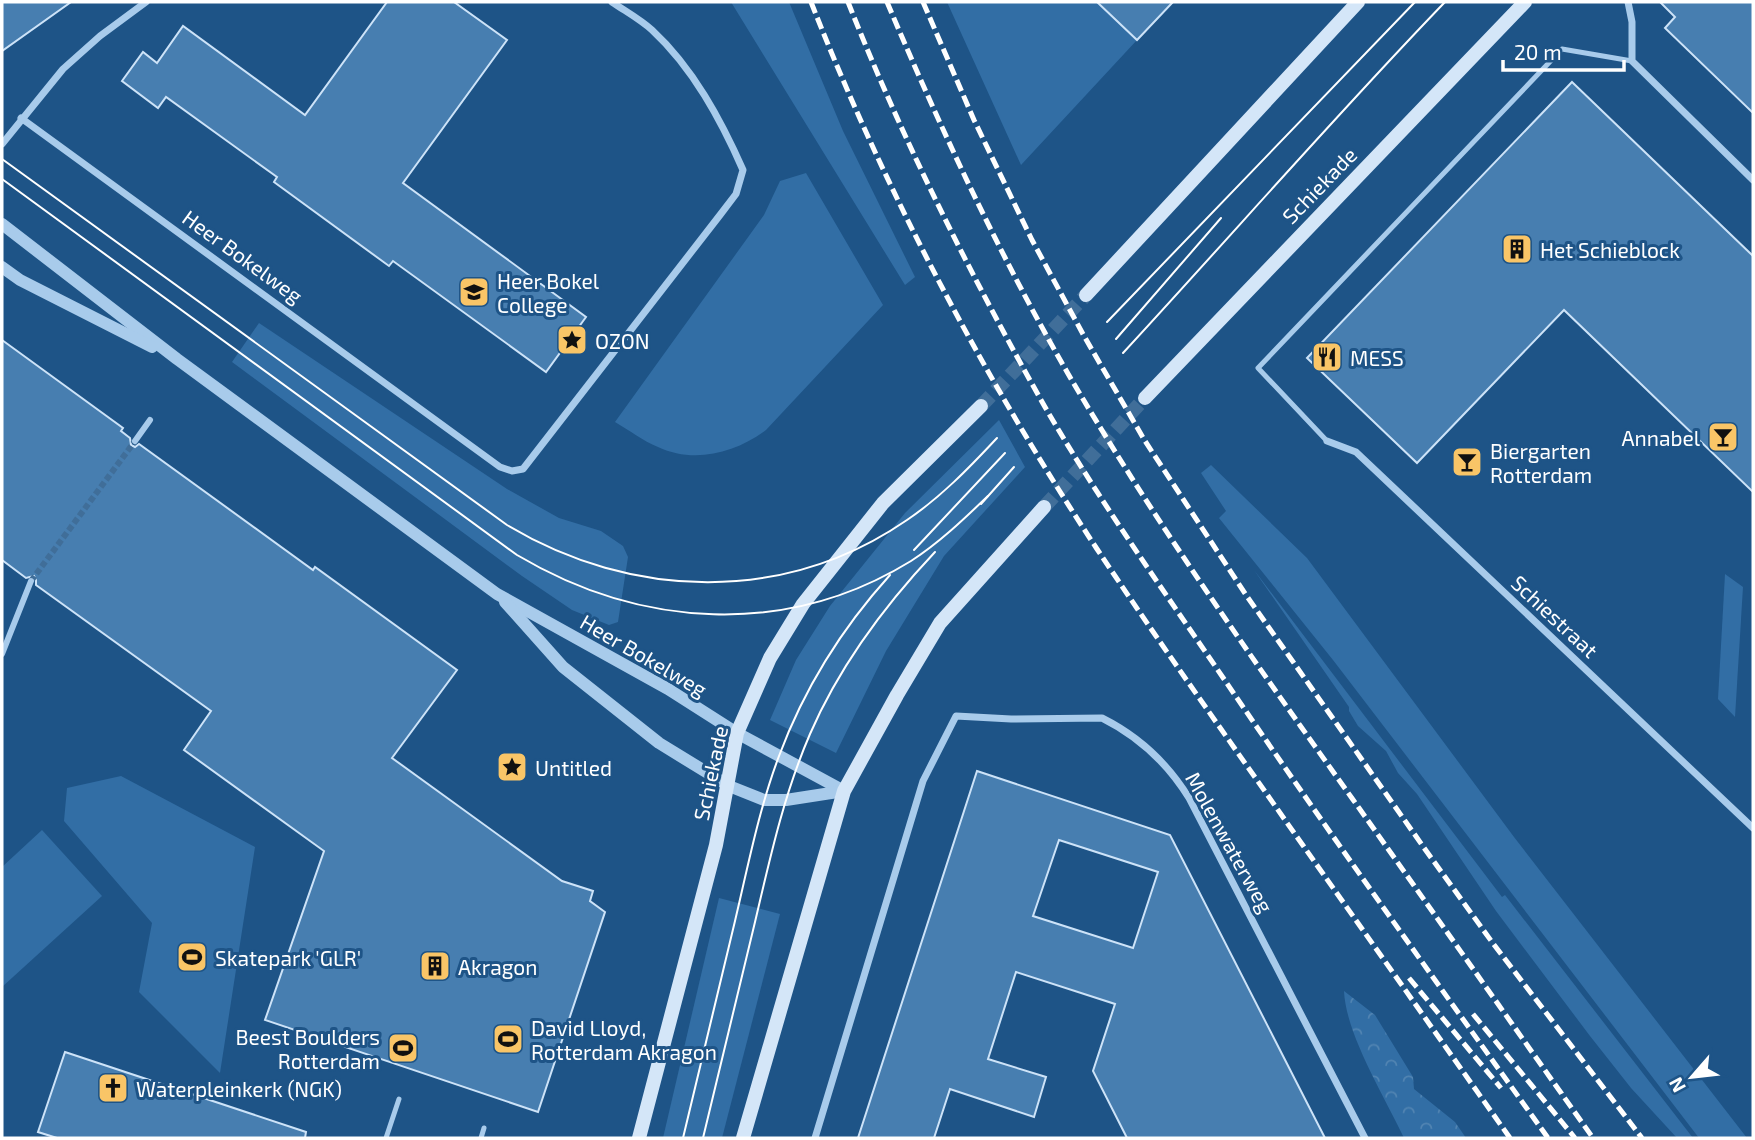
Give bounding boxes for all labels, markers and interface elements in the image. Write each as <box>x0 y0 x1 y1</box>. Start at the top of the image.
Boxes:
scale bar <box>1503 28 1624 72</box>
text: 20 m <box>1514 39 1562 64</box>
street label: Schiekade <box>1277 142 1361 228</box>
street label: Heer Bokelweg <box>178 204 308 308</box>
building icon: Het Schieblock <box>1500 232 1534 266</box>
place label: Het Schieblock <box>1540 237 1680 262</box>
place label: Heer Bokel College <box>497 268 600 317</box>
school or university icon: Heer Bokel College <box>457 275 491 309</box>
place icon: OZON <box>555 323 589 357</box>
place label: OZON <box>595 328 650 353</box>
restaurant icon: MESS <box>1310 340 1344 374</box>
place label: MESS <box>1350 345 1404 370</box>
bar icon: Annabel <box>1706 420 1740 454</box>
place label: Annabel <box>1622 425 1701 450</box>
place label: Biergarten Rotterdam <box>1490 438 1592 487</box>
bar icon: Biergarten Rotterdam <box>1450 445 1484 479</box>
street label: Schiestraat <box>1507 570 1603 662</box>
street label: Heer Bokelweg <box>576 609 712 701</box>
street label: Schiekade <box>688 723 732 823</box>
place icon: Untitled <box>495 750 529 784</box>
place label: Untitled <box>535 755 612 780</box>
street label: Molenwaterweg <box>1181 767 1279 917</box>
sports icon: Skatepark 'GLR' <box>175 940 209 974</box>
place label: Skatepark 'GLR' <box>215 945 361 970</box>
building icon: Akragon <box>418 949 452 983</box>
place label: Akragon <box>458 954 537 979</box>
place label: David Lloyd, Rotterdam Akragon <box>531 1015 717 1064</box>
sports icon: David Lloyd, Rotterdam Akragon <box>491 1022 525 1056</box>
place label: Beest Boulders Rotterdam <box>236 1024 380 1073</box>
sports icon: Beest Boulders Rotterdam <box>386 1031 420 1065</box>
north arrow <box>1657 1042 1727 1112</box>
church icon: Waterpleinkerk (NGK) <box>96 1071 130 1105</box>
text: N <box>1663 1074 1690 1097</box>
place label: Waterpleinkerk (NGK) <box>136 1076 342 1101</box>

